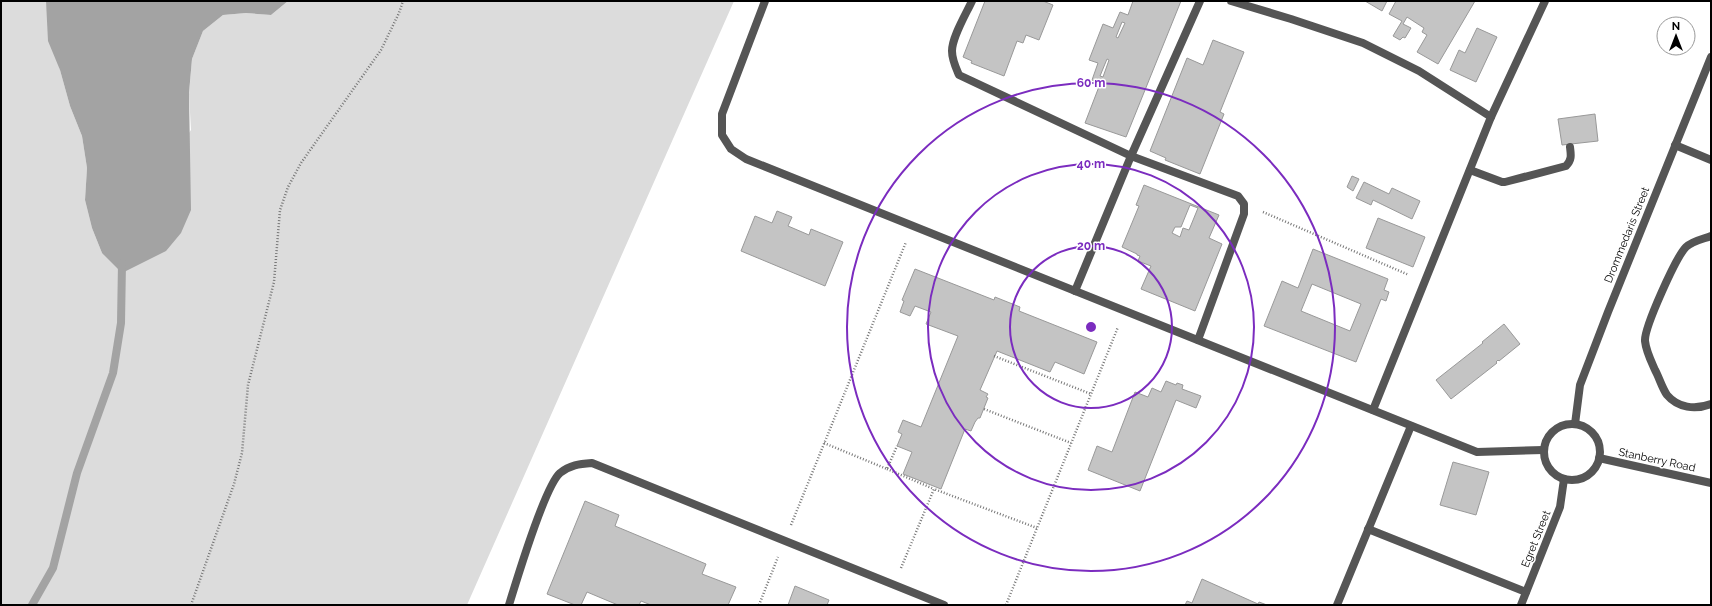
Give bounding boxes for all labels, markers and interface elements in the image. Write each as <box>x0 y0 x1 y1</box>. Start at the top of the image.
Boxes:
north arrow <box>1656 16 1696 56</box>
text: N <box>1672 20 1680 33</box>
text: 60 m <box>1077 76 1105 90</box>
text: 40 m <box>1077 157 1105 171</box>
street label: Drommedaris Street <box>1602 185 1652 285</box>
text: 20 m <box>1077 239 1105 253</box>
centre of rings <box>1084 320 1098 334</box>
street label: Stanberry Road <box>1617 445 1697 475</box>
street label: Egret Street <box>1519 508 1553 569</box>

